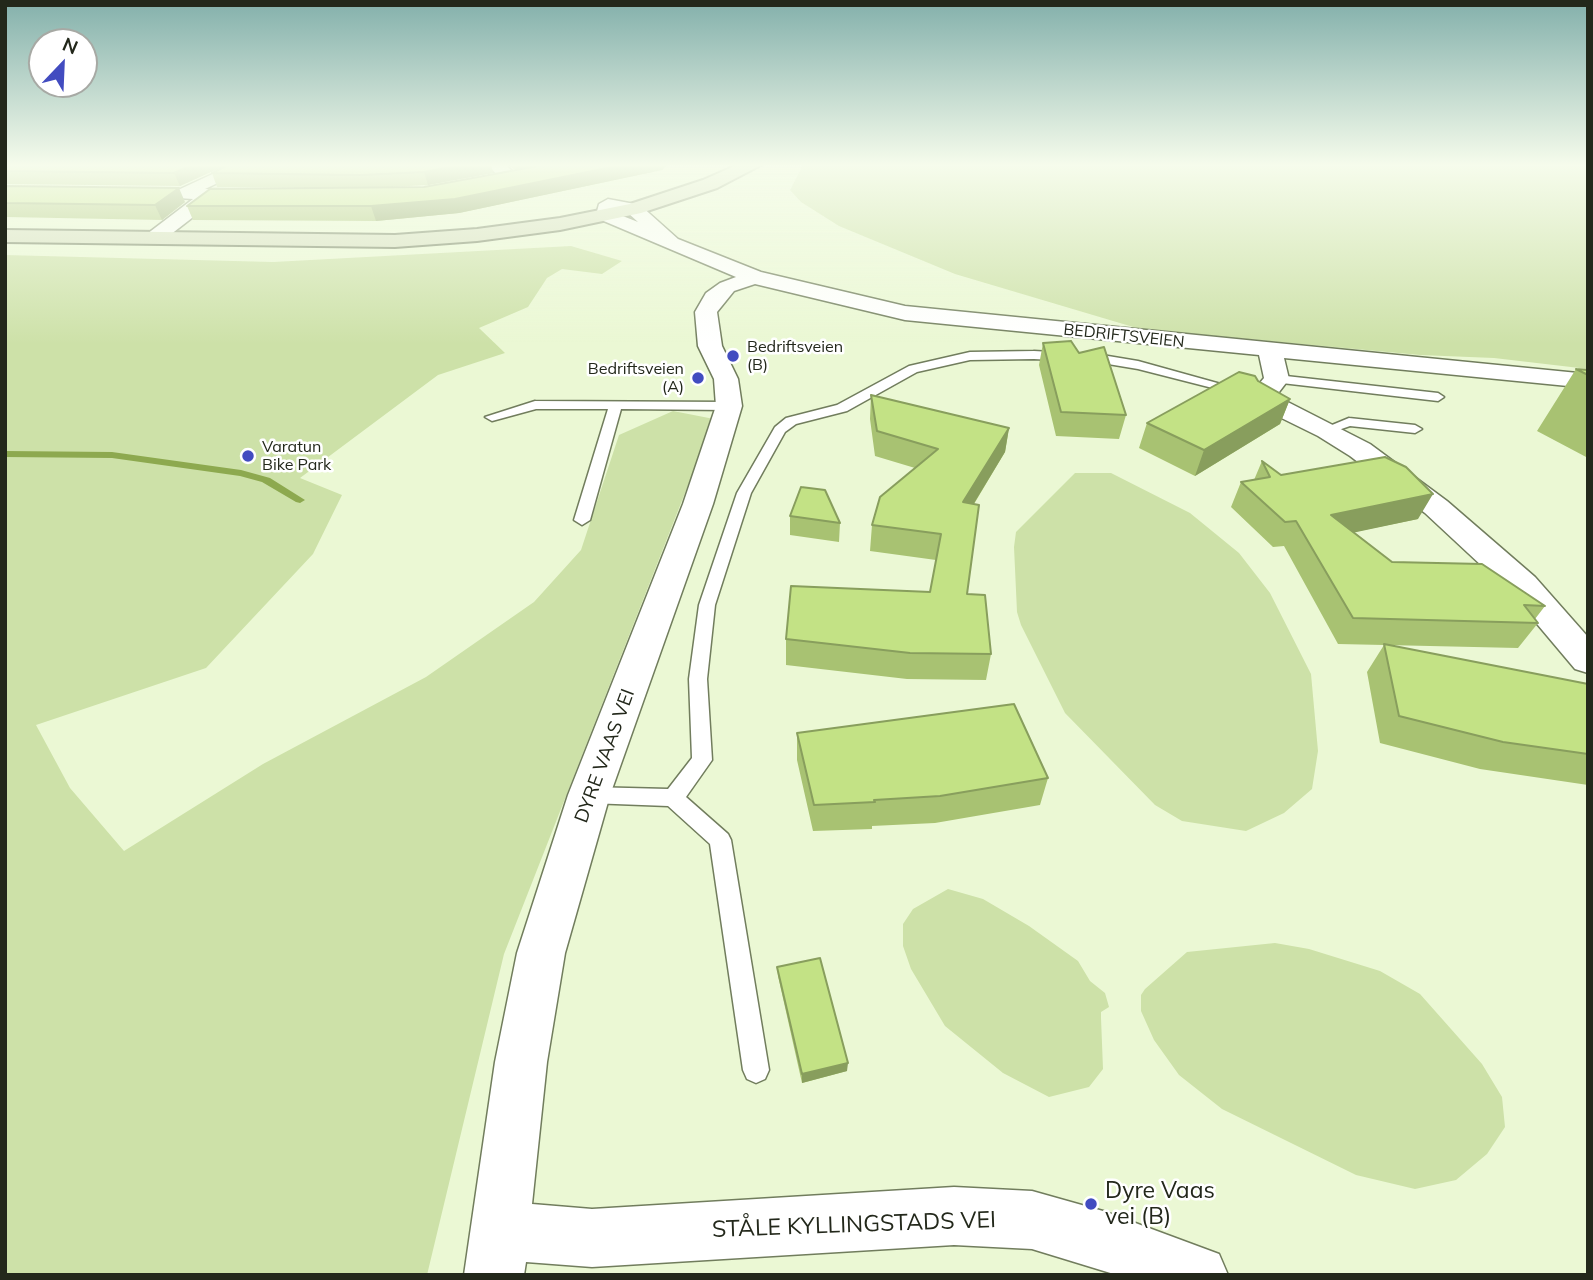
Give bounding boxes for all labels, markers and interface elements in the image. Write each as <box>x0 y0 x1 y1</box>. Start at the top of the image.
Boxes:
north arrow <box>28 28 98 98</box>
text: N <box>59 32 82 59</box>
street label: BEDRIFTSVEIEN <box>1063 320 1185 352</box>
place label: Bedriftsveien (B) <box>747 337 843 375</box>
marker: Bedriftsveien (B) <box>725 348 741 364</box>
place label: Bedriftsveien (A) <box>588 359 684 397</box>
marker: Bedriftsveien (A) <box>690 370 706 386</box>
place label: Varatun Bike Park <box>262 437 331 475</box>
marker: Varatun Bike Park <box>240 448 256 464</box>
street label: DYRE VAAS VEI <box>570 686 640 826</box>
place label: Dyre Vaas vei (B) <box>1105 1177 1215 1231</box>
marker: Dyre Vaas vei (B) <box>1083 1196 1099 1212</box>
street label: STÅLE KYLLINGSTADS VEI <box>711 1206 997 1244</box>

